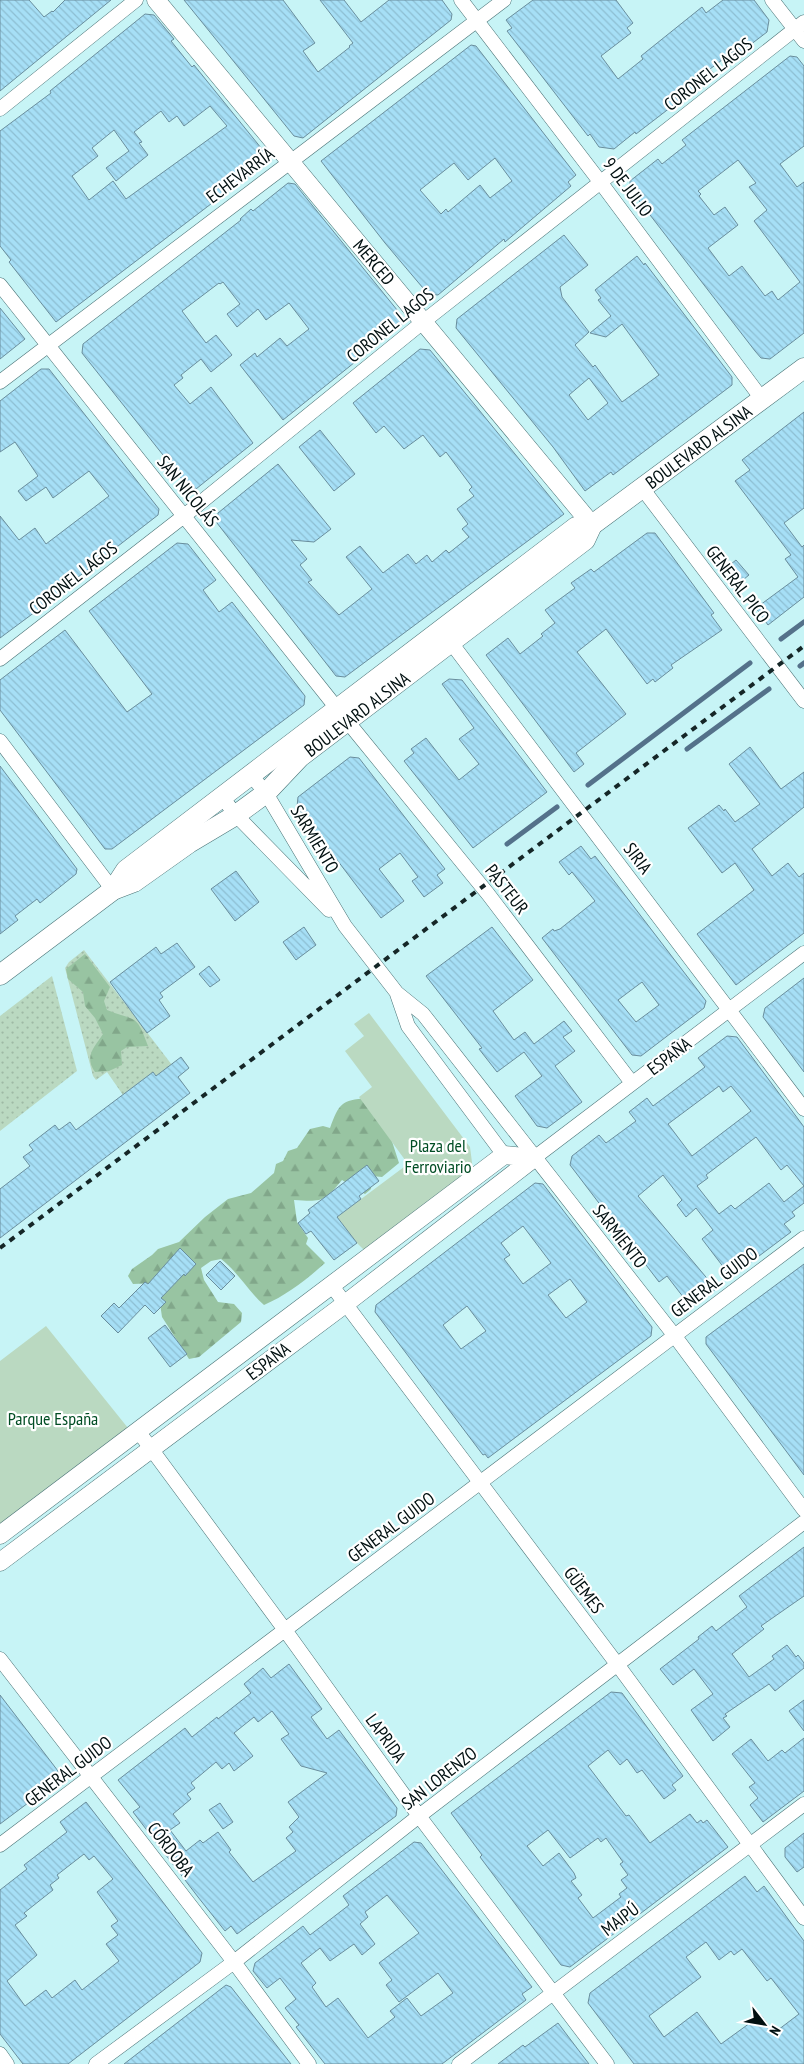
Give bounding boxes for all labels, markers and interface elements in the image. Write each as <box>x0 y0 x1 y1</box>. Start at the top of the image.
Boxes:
street label: CORONEL LAGOS <box>659 32 757 116</box>
street label: ECHEVARRÍA <box>201 142 279 208</box>
street label: 9 DE JULIO <box>598 153 658 221</box>
street label: MERCED <box>348 234 400 290</box>
street label: CORONEL LAGOS <box>342 283 439 367</box>
street label: BOULEVARD ALSINA <box>640 399 756 493</box>
street label: SAN NICOLÁS <box>152 451 224 532</box>
street label: CORONEL LAGOS <box>24 536 122 620</box>
street label: GENERAL PICO <box>701 541 775 628</box>
street label: BOULEVARD ALSINA <box>299 666 414 761</box>
street label: SARMIENTO <box>286 801 344 877</box>
street label: SIRIA <box>619 838 657 879</box>
street label: PASTEUR <box>480 859 534 919</box>
street label: ESPAÑA <box>642 1032 696 1080</box>
park label: Plaza del Ferroviario <box>404 1134 472 1178</box>
street label: SARMIENTO <box>588 1199 652 1273</box>
street label: GENERAL GUIDO <box>666 1242 762 1322</box>
street label: ESPAÑA <box>241 1337 295 1385</box>
park label: Parque España <box>8 1407 98 1430</box>
street label: GENERAL GUIDO <box>343 1487 439 1567</box>
street label: GÜEMES <box>559 1562 609 1618</box>
street label: LAPRIDA <box>361 1709 412 1767</box>
street label: GENERAL GUIDO <box>20 1731 116 1811</box>
street label: SAN LORENZO <box>397 1741 481 1815</box>
street label: CÓRDOBA <box>143 1817 200 1881</box>
street label: MAIPÚ <box>596 1897 644 1941</box>
north arrow <box>739 1999 789 2049</box>
text: N <box>765 2023 785 2039</box>

